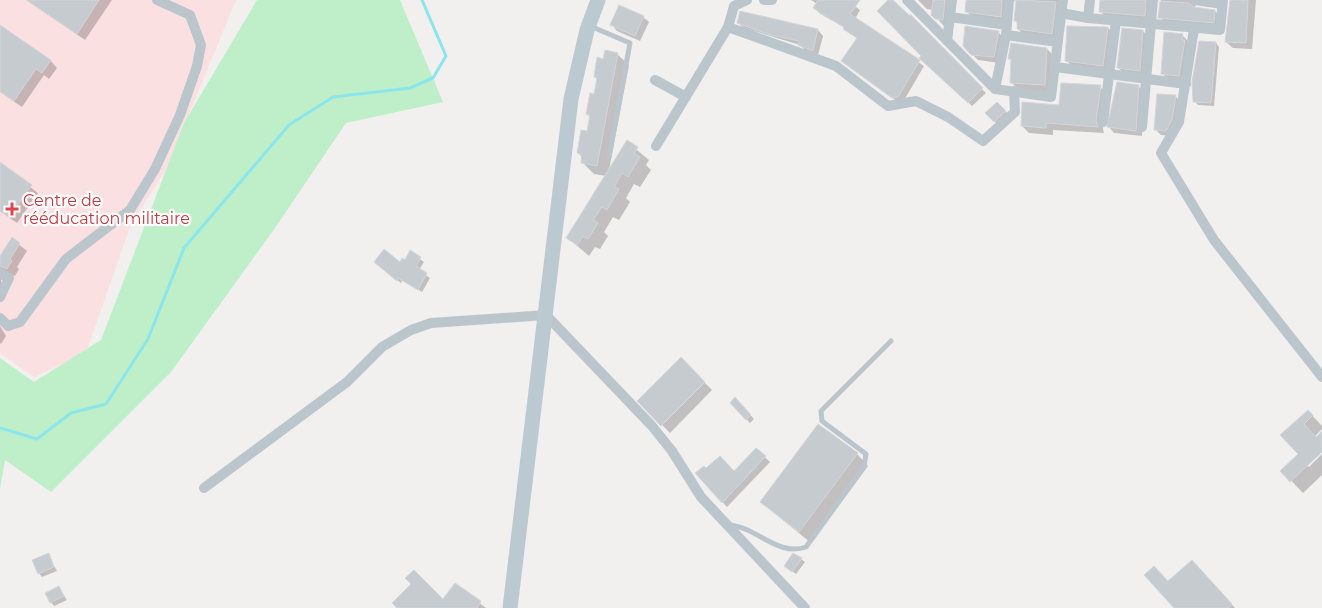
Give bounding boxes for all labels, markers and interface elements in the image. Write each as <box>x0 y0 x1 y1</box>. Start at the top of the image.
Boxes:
place label: Centre de rééducation militaire <box>23 191 190 228</box>
marker: Centre de rééducation militaire <box>5 202 19 216</box>

